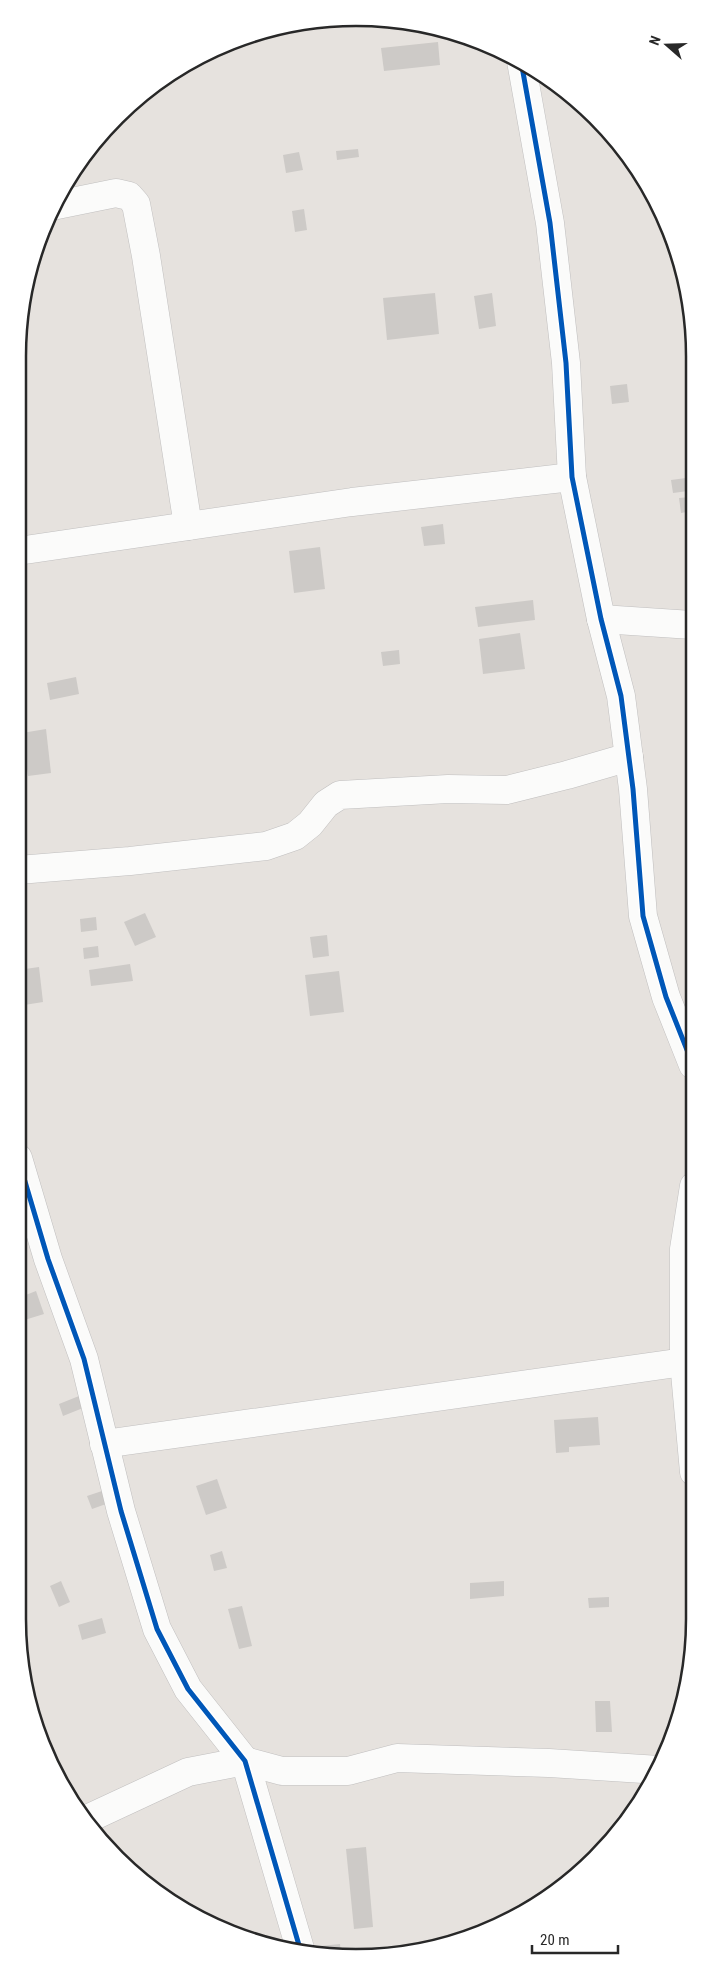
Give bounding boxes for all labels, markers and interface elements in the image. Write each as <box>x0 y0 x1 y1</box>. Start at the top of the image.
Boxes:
north arrow <box>642 20 692 70</box>
text: N <box>646 34 664 47</box>
scale bar <box>532 1922 618 1954</box>
text: 20 m <box>540 1931 570 1949</box>

